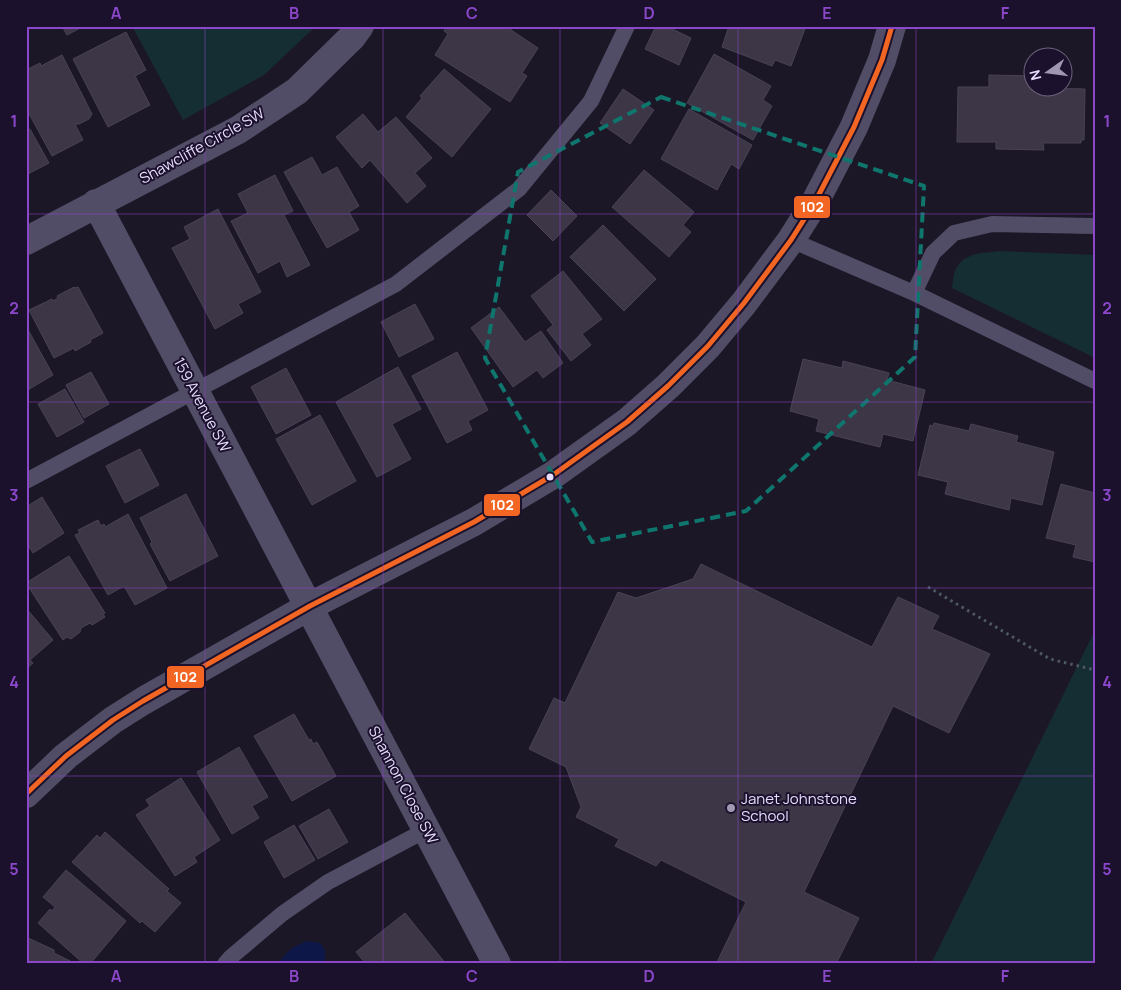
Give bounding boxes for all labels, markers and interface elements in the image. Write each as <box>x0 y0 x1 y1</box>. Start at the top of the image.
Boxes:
text: A <box>111 2 122 24</box>
text: B <box>289 2 299 24</box>
text: C <box>466 2 478 24</box>
text: D <box>643 2 655 24</box>
text: E <box>822 2 832 24</box>
text: F <box>1001 2 1010 24</box>
north arrow <box>1024 48 1074 98</box>
text: N <box>1024 68 1045 82</box>
street label: Shawcliffe Circle SW <box>136 103 268 189</box>
text: 1 <box>10 110 18 132</box>
text: 1 <box>1103 110 1111 132</box>
line badge: 102 <box>793 195 831 219</box>
text: 102 <box>800 197 824 216</box>
text: 2 <box>9 297 19 319</box>
text: 2 <box>1102 297 1112 319</box>
street label: 159 Avenue SW <box>169 354 236 456</box>
unlabelled marker <box>545 472 555 482</box>
text: 3 <box>9 484 19 506</box>
text: 3 <box>1102 484 1112 506</box>
line badge: 102 <box>483 493 521 517</box>
text: 102 <box>490 495 514 514</box>
line badge: 102 <box>166 665 205 689</box>
text: 102 <box>173 667 197 686</box>
text: 4 <box>9 671 19 693</box>
text: 4 <box>1102 671 1112 693</box>
street label: Shannon Close SW <box>363 722 443 847</box>
place label: Janet Johnstone School <box>741 788 857 826</box>
marker: Janet Johnstone School <box>725 802 737 814</box>
text: 5 <box>9 858 19 880</box>
text: 5 <box>1102 858 1112 880</box>
text: A <box>111 965 122 987</box>
text: B <box>289 965 299 987</box>
text: C <box>466 965 478 987</box>
text: D <box>643 965 655 987</box>
text: E <box>822 965 832 987</box>
text: F <box>1001 965 1010 987</box>

